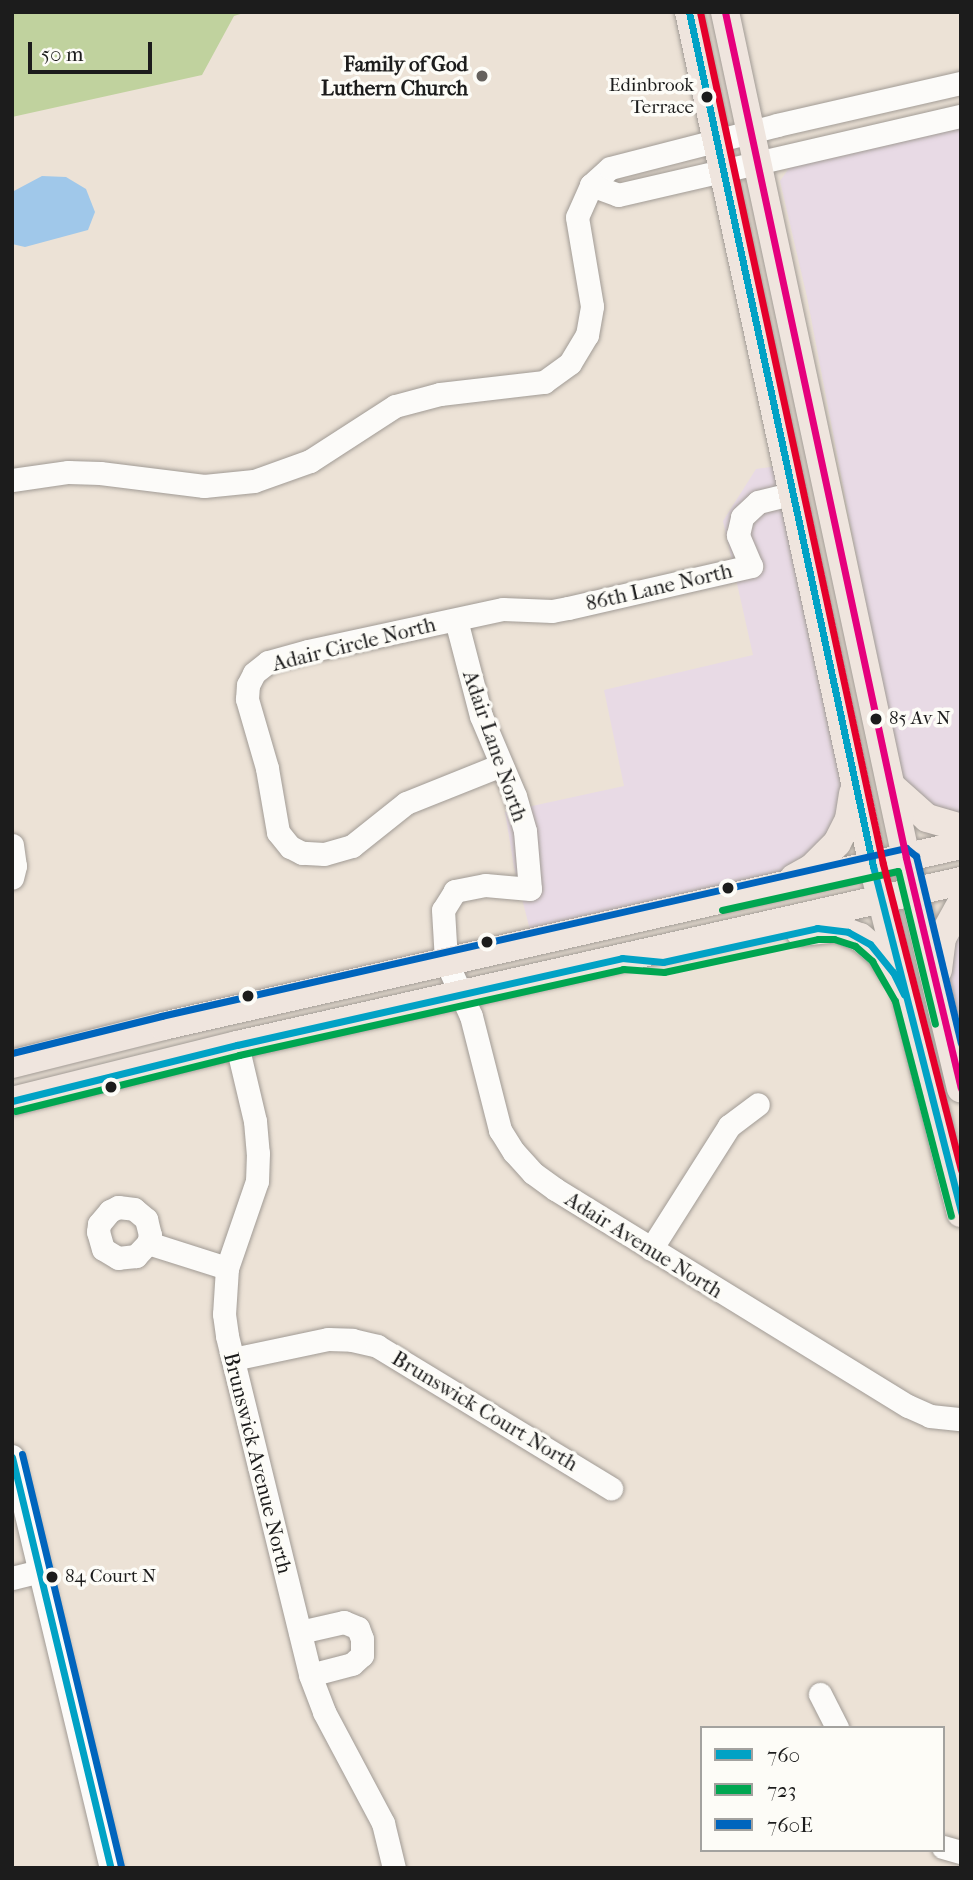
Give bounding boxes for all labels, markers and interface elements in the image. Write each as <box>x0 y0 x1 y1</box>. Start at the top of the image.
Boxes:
scale bar <box>32 28 156 72</box>
text: 50 m <box>41 42 84 66</box>
place label: Family of God Luthern Church <box>321 51 468 101</box>
marker: Family of God Luthern Church <box>474 68 490 84</box>
place label: Edinbrook Terrace <box>609 75 694 119</box>
marker: Edinbrook Terrace <box>700 90 714 104</box>
street label: 86th Lane North <box>583 558 735 616</box>
street label: Adair Circle North <box>270 612 438 676</box>
street label: Adair Lane North <box>457 667 533 825</box>
place label: 85 Av N <box>889 708 951 730</box>
marker: 85 Av N <box>869 712 883 726</box>
unlabelled marker <box>721 881 735 895</box>
unlabelled marker <box>480 935 494 949</box>
unlabelled marker <box>241 989 255 1003</box>
unlabelled marker <box>104 1080 118 1094</box>
street label: Adair Avenue North <box>561 1186 727 1304</box>
street label: Brunswick Court North <box>387 1345 583 1477</box>
street label: Brunswick Avenue North <box>218 1350 298 1576</box>
place label: 84 Court N <box>65 1566 156 1588</box>
marker: 84 Court N <box>45 1570 59 1584</box>
legend <box>700 1726 945 1852</box>
text: 760 <box>767 1743 800 1767</box>
text: 723 <box>767 1778 796 1802</box>
text: 760E <box>767 1813 813 1837</box>

